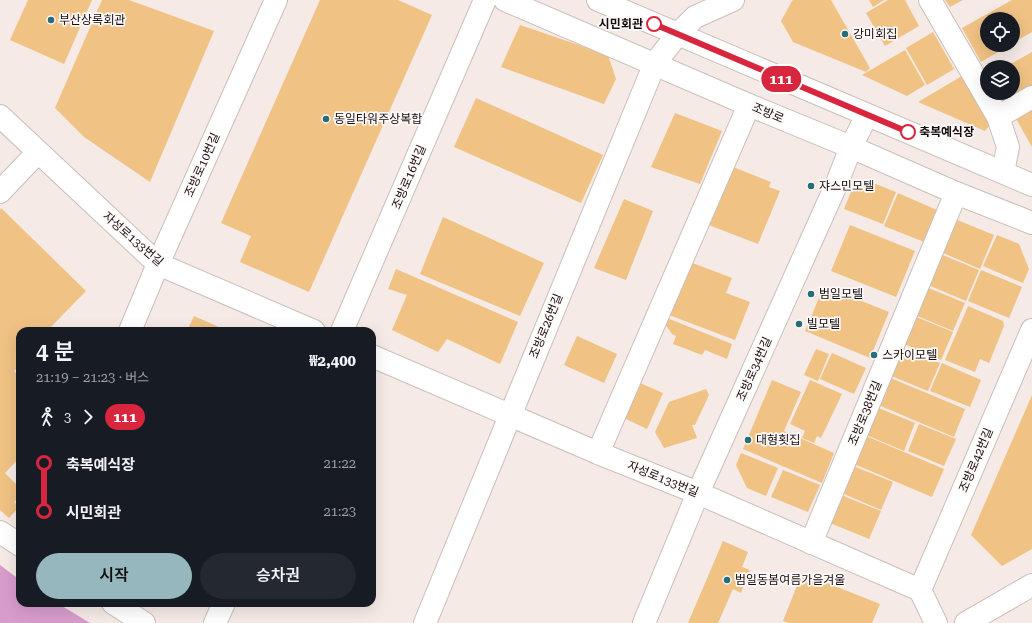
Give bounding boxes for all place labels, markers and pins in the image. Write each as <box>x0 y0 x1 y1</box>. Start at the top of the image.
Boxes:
place label: 부산상록회관 <box>59 13 125 27</box>
marker: 부산상록회관 <box>46 15 56 25</box>
marker: 시민회관 <box>646 16 662 32</box>
place label: 시민회관 <box>599 17 643 31</box>
place label: 강미회집 <box>853 27 897 41</box>
marker: 강미회집 <box>840 29 850 39</box>
place label: 동일타워주상복합 <box>334 112 422 126</box>
marker: 동일타워주상복합 <box>321 114 331 124</box>
marker: 축복예식장 <box>900 124 916 140</box>
place label: 축복예식장 <box>919 125 974 139</box>
place label: 쟈스민모텔 <box>819 179 874 193</box>
marker: 쟈스민모텔 <box>806 181 816 191</box>
place label: 범일모텔 <box>819 287 863 301</box>
marker: 범일모텔 <box>806 289 816 299</box>
place label: 빌모텔 <box>807 317 840 331</box>
marker: 빌모텔 <box>794 319 804 329</box>
place label: 스카이모텔 <box>882 348 937 362</box>
marker: 스카이모텔 <box>869 350 879 360</box>
place label: 대형횟집 <box>756 433 800 447</box>
marker: 대형횟집 <box>743 435 753 445</box>
place label: 범일동봄여름가을겨울 <box>735 573 845 587</box>
marker: 범일동봄여름가을겨울 <box>722 575 732 585</box>

